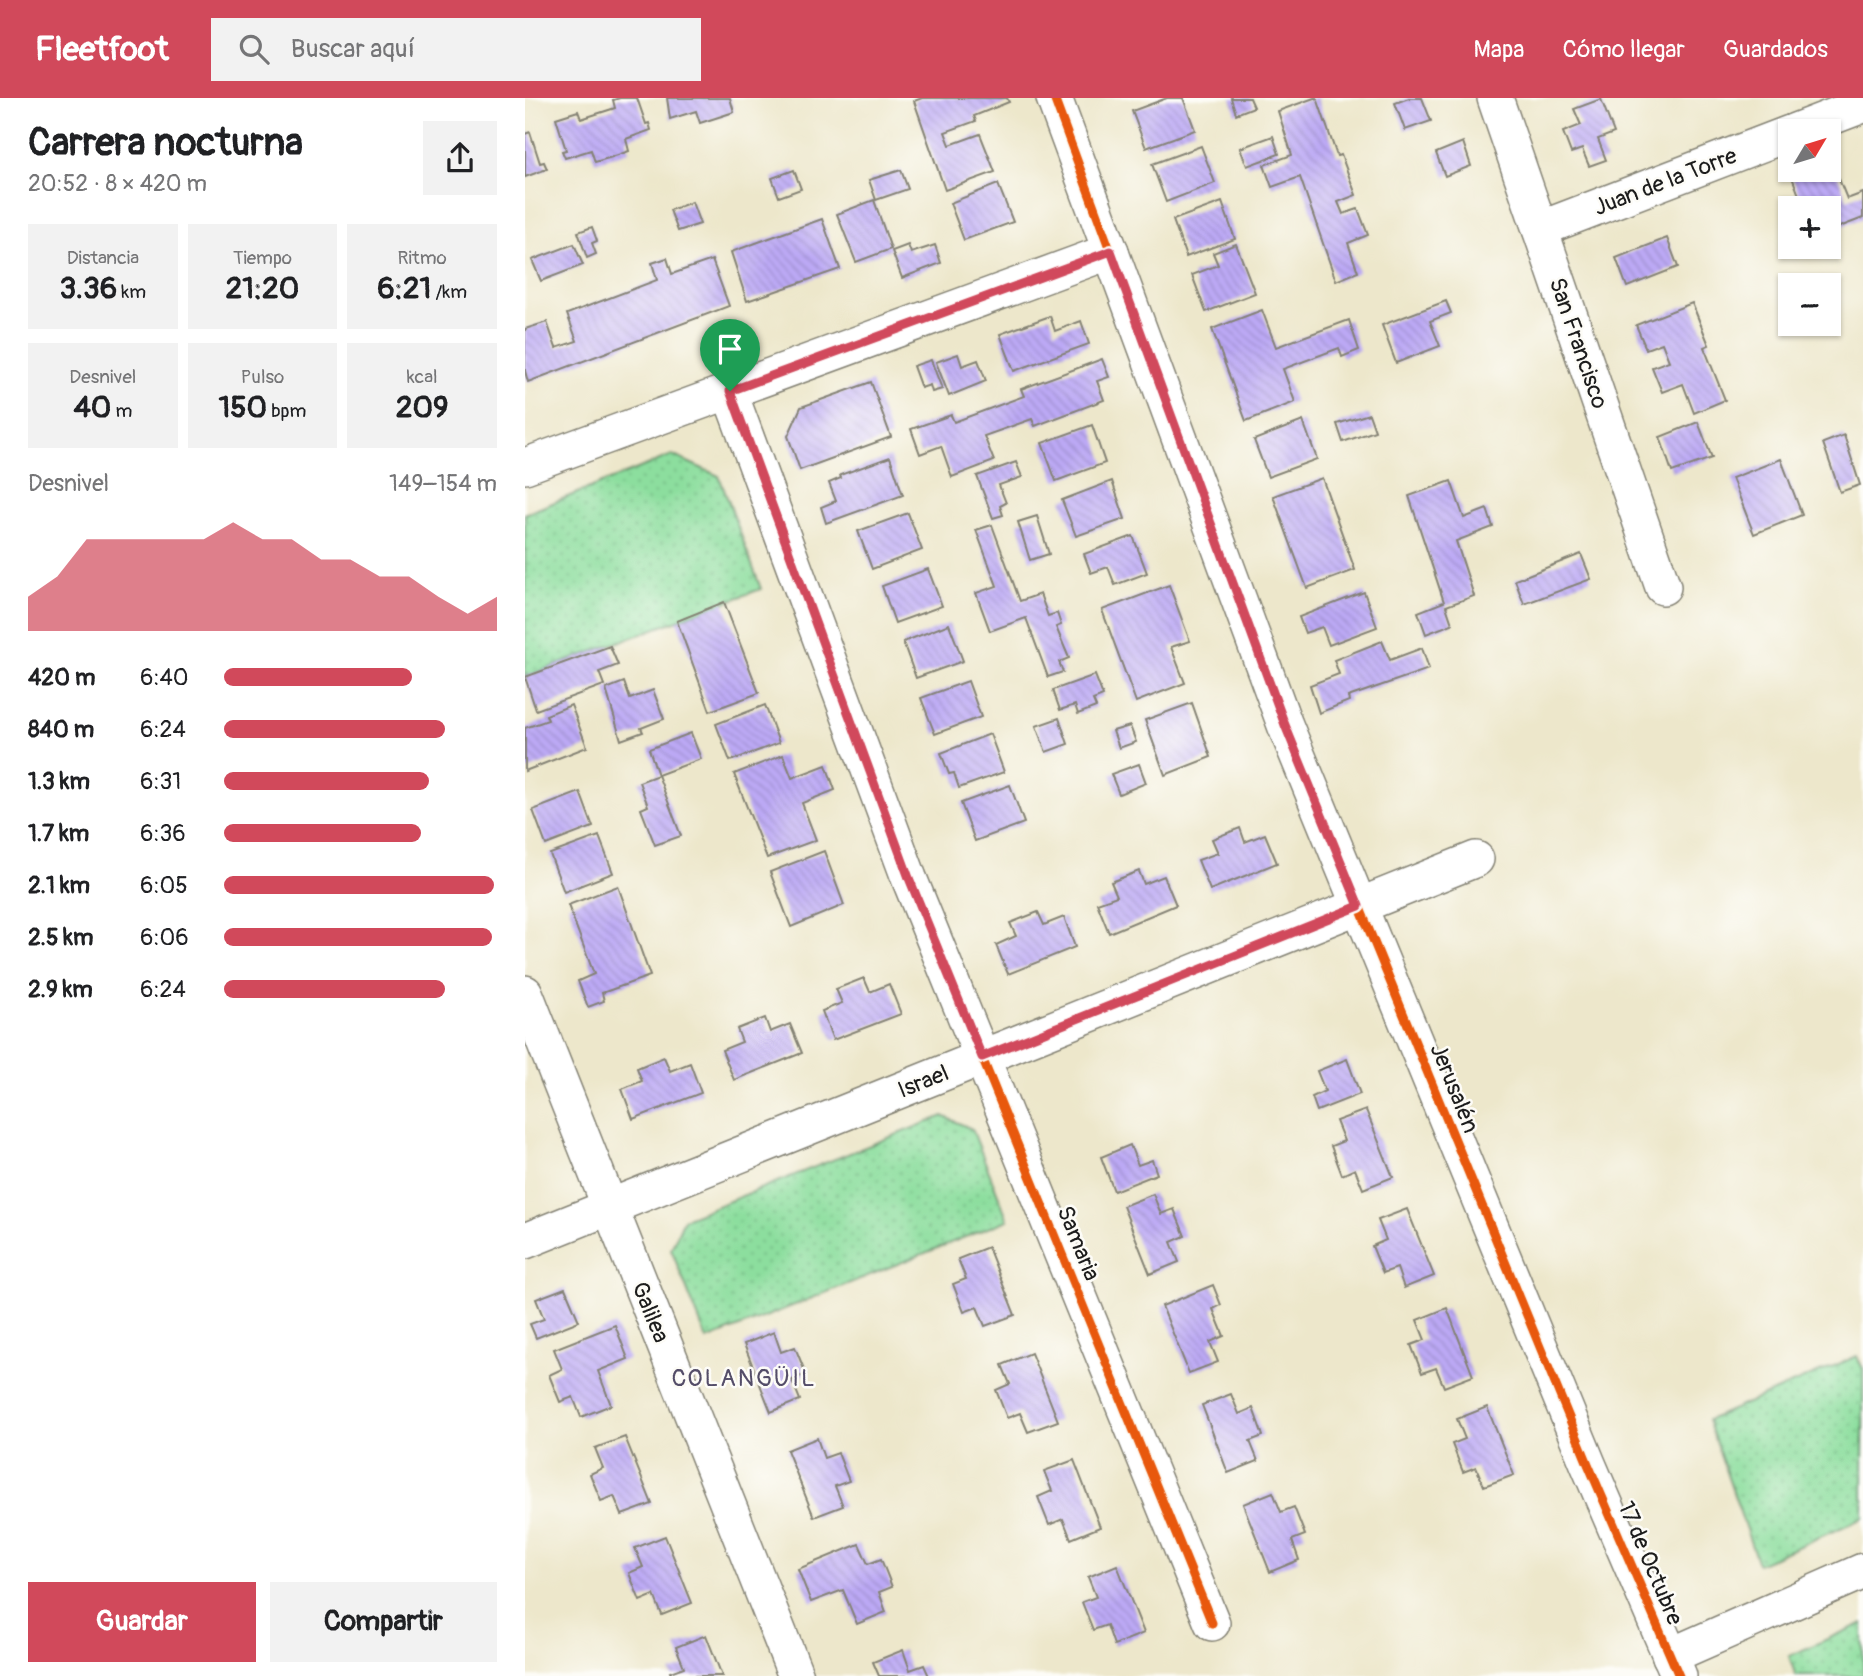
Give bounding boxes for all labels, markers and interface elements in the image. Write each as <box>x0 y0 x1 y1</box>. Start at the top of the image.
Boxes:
search box <box>211 18 701 81</box>
text: Fleetfoot <box>35 29 169 70</box>
icon: search <box>235 30 273 68</box>
text: Buscar aquí <box>291 33 415 65</box>
text: Mapa <box>1474 35 1525 64</box>
text: Cómo llegar <box>1563 35 1685 64</box>
text: Guardados <box>1723 35 1828 64</box>
text: Carrera nocturna <box>28 119 303 167</box>
north arrow <box>1778 119 1841 182</box>
map controls <box>1778 119 1841 336</box>
button: share <box>423 121 497 195</box>
street label: Juan de la Torre <box>1590 141 1741 222</box>
text: 20:52 · 8 × 420 m <box>28 169 207 198</box>
button: + <box>1778 196 1841 259</box>
text: Distancia <box>67 246 139 270</box>
text: Tiempo <box>233 246 292 270</box>
text: Ritmo <box>398 246 447 270</box>
text: 3.36 <box>60 270 117 307</box>
text: 21:20 <box>226 270 299 307</box>
text: 6:21 <box>377 270 431 307</box>
button: − <box>1778 273 1841 336</box>
street label: San Francisco <box>1543 274 1614 412</box>
text: km <box>117 280 146 304</box>
text: /km <box>431 280 467 304</box>
pin <box>700 319 760 391</box>
icon: arrive <box>711 330 749 368</box>
text: Desnivel <box>69 365 136 389</box>
text: Pulso <box>241 365 284 389</box>
text: kcal <box>407 365 438 389</box>
text: 40 <box>73 389 111 426</box>
text: 150 <box>219 389 267 426</box>
text: 209 <box>396 389 449 426</box>
text: m <box>111 399 132 423</box>
text: bpm <box>267 399 306 423</box>
text: Desnivel <box>28 469 109 498</box>
text: 149–154 m <box>389 469 497 498</box>
text: 420 m <box>28 663 95 692</box>
text: 6:40 <box>140 663 189 692</box>
text: 840 m <box>28 715 94 744</box>
text: 6:24 <box>140 715 186 744</box>
text: 1.3 km <box>28 767 90 796</box>
text: 6:31 <box>140 767 181 796</box>
text: 1.7 km <box>28 819 89 848</box>
text: 6:36 <box>140 819 186 848</box>
text: 2.1 km <box>28 871 90 900</box>
text: 6:05 <box>140 871 188 900</box>
text: 2.5 km <box>28 923 93 952</box>
text: 6:06 <box>140 923 189 952</box>
text: 2.9 km <box>28 975 93 1004</box>
text: 6:24 <box>140 975 186 1004</box>
street label: Jerusalén <box>1424 1039 1486 1137</box>
street label: Israel <box>893 1058 953 1105</box>
street label: Samaria <box>1050 1201 1107 1285</box>
street label: Galilea <box>625 1278 676 1347</box>
district label: COLANGÜIL <box>672 1364 816 1393</box>
street label: 17 de Octubre <box>1612 1497 1690 1630</box>
button: Guardar <box>28 1582 256 1662</box>
button: Compartir <box>270 1582 497 1662</box>

